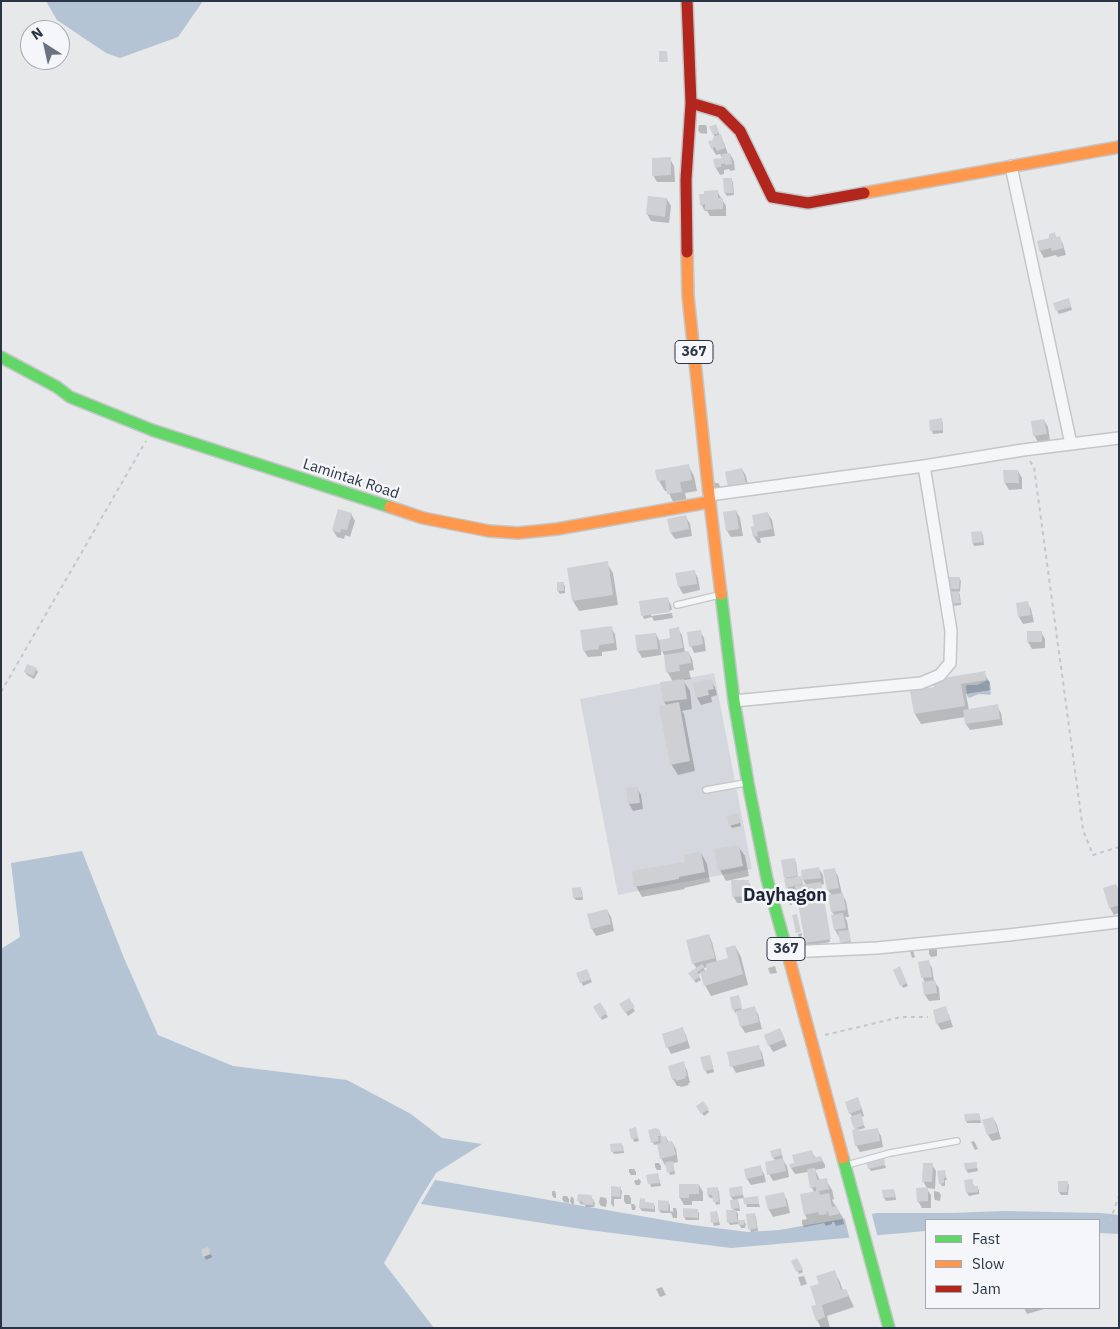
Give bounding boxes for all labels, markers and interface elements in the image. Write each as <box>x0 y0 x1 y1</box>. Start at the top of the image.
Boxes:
north arrow <box>20 20 70 70</box>
text: N <box>28 23 46 44</box>
road number: 367 <box>675 341 713 364</box>
street label: Lamintak Road <box>301 455 401 503</box>
district label: Dayhagon <box>743 885 827 907</box>
road number: 367 <box>767 938 805 961</box>
legend <box>925 1219 1100 1309</box>
text: Fast <box>972 1229 1000 1248</box>
text: Slow <box>972 1254 1005 1273</box>
text: Jam <box>972 1279 1001 1298</box>

